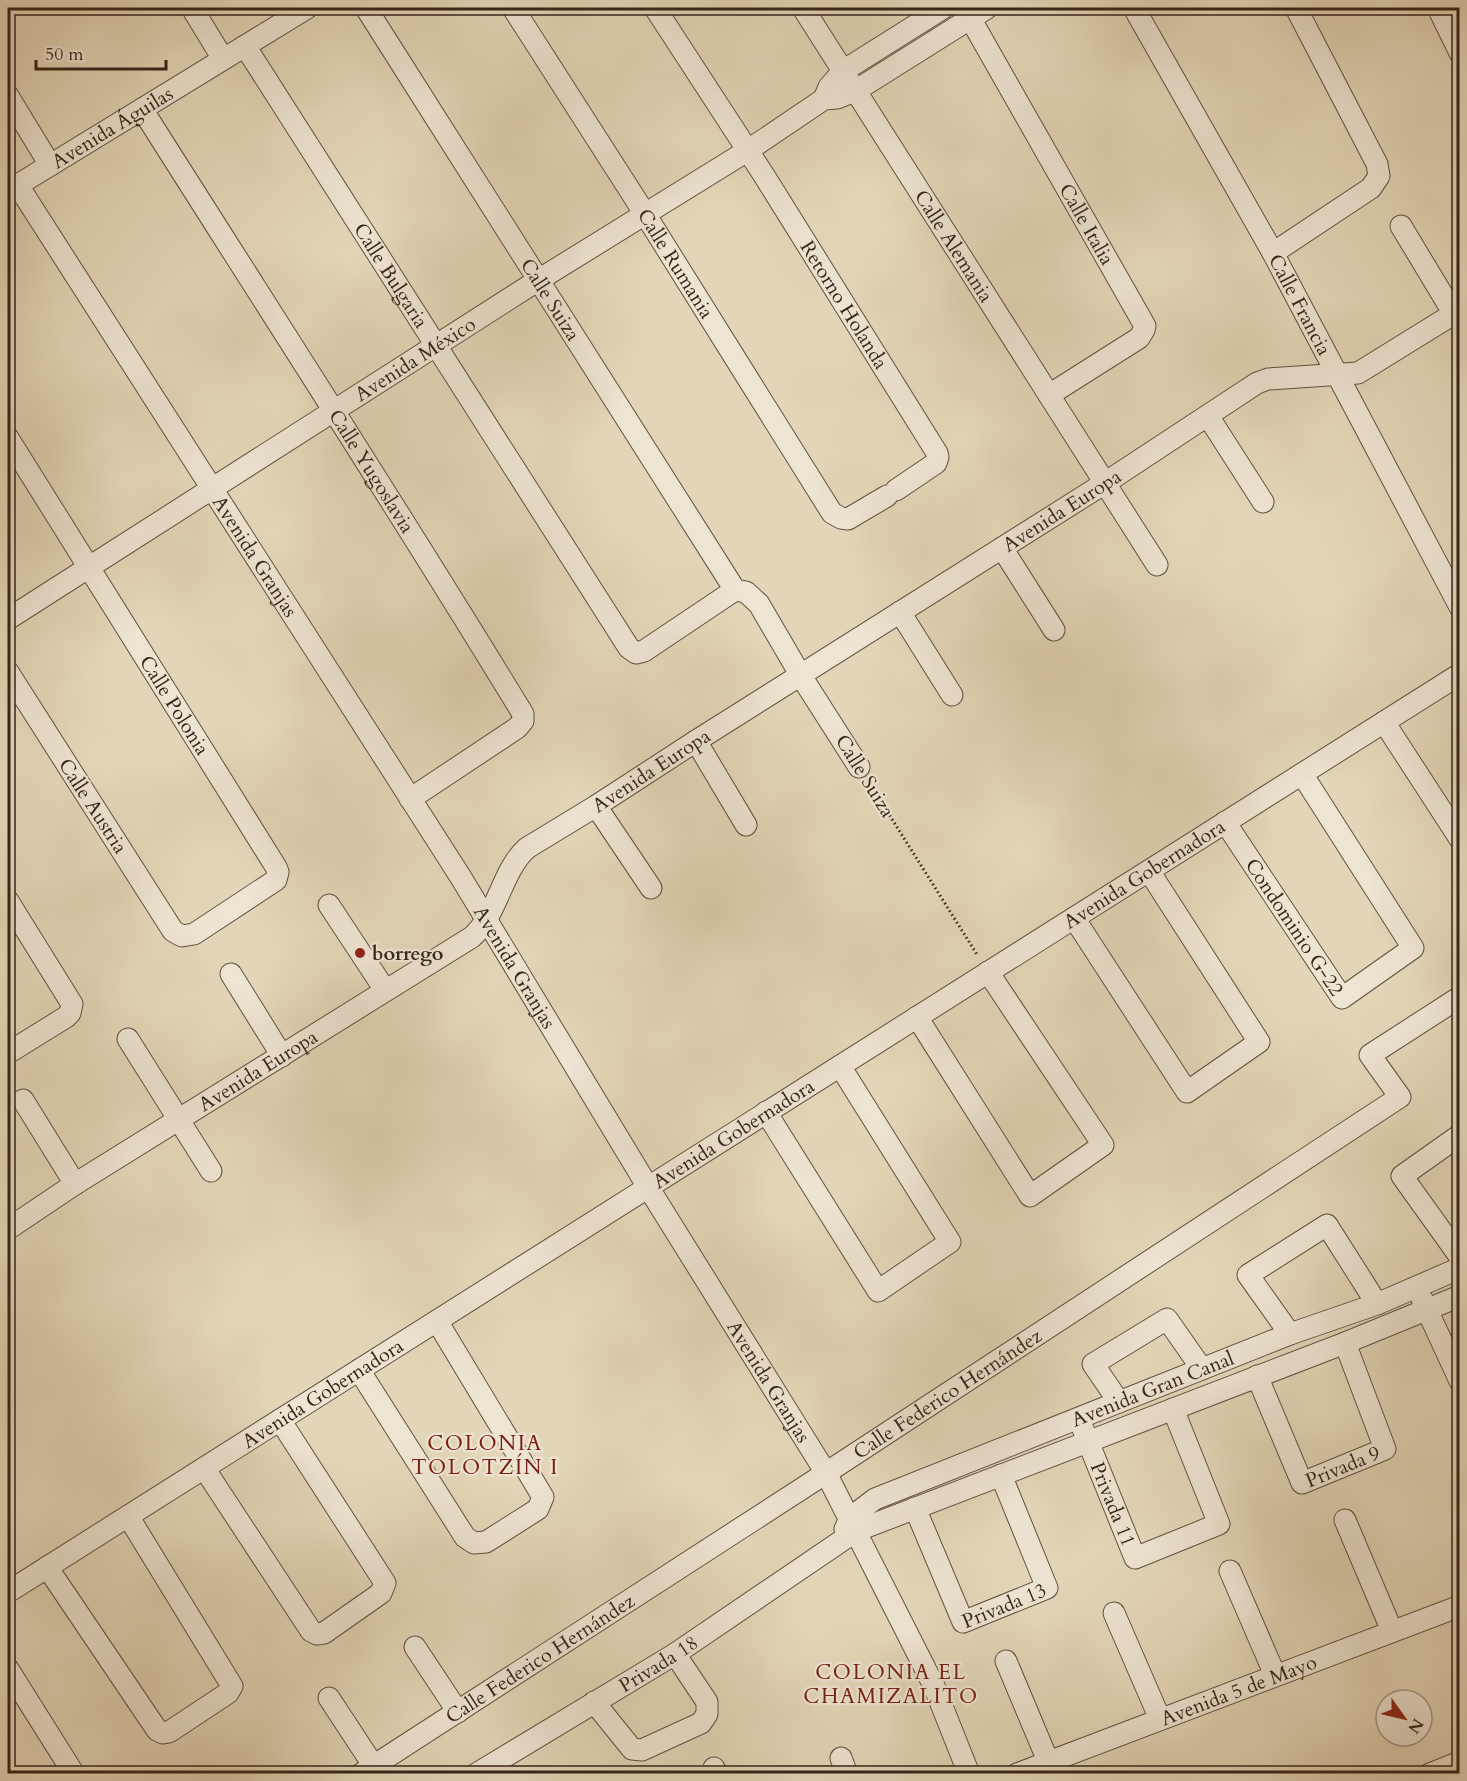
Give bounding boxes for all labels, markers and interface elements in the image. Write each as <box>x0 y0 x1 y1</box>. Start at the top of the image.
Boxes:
scale bar <box>36 33 166 71</box>
text: 50 m <box>45 42 84 67</box>
street label: Avenida Águilas <box>46 80 178 175</box>
street label: Calle Italia <box>1053 178 1121 270</box>
street label: Calle Alemania <box>908 185 1000 308</box>
street label: Calle Rumania <box>631 203 721 324</box>
street label: Calle Bulgaria <box>348 218 435 333</box>
street label: Retorno Holanda <box>794 235 895 374</box>
street label: Calle Francia <box>1262 249 1338 360</box>
street label: Calle Suiza <box>514 253 587 346</box>
street label: Avenida México <box>349 310 481 408</box>
street label: Calle Yugoslavia <box>323 404 421 538</box>
street label: Avenida Europa <box>997 462 1127 558</box>
street label: Avenida Granjas <box>206 490 304 622</box>
street label: Calle Polonia <box>134 650 216 760</box>
street label: Avenida Europa <box>587 722 716 819</box>
street label: Calle Suiza <box>829 730 901 823</box>
street label: Calle Austria <box>52 753 134 859</box>
street label: Avenida Gobernadora <box>1058 812 1230 935</box>
street label: Condominio G-22 <box>1239 853 1350 1001</box>
street label: Avenida Granjas <box>467 900 563 1034</box>
place label: borrego <box>372 940 444 967</box>
marker: borrego <box>353 946 367 960</box>
street label: Avenida Europa <box>193 1023 323 1118</box>
street label: Avenida Gobernadora <box>647 1072 819 1195</box>
street label: Avenida Granjas <box>721 1315 817 1448</box>
street label: Calle Federico Hernández <box>848 1322 1047 1465</box>
street label: Avenida Gobernadora <box>236 1332 409 1454</box>
street label: Avenida Gran Canal <box>1067 1344 1238 1433</box>
district label: COLONIA TOLOTZÍN I <box>411 1429 559 1482</box>
street label: Privada 9 <box>1301 1439 1384 1494</box>
street label: Privada 11 <box>1084 1458 1142 1550</box>
street label: Privada 13 <box>958 1576 1050 1635</box>
street label: Calle Federico Hernández <box>440 1587 640 1729</box>
street label: Privada 18 <box>613 1629 703 1698</box>
street label: Avenida 5 de Mayo <box>1157 1648 1321 1732</box>
district label: COLONIA EL CHAMIZALITO <box>803 1658 979 1711</box>
north arrow <box>1374 1688 1434 1748</box>
text: N <box>1403 1714 1429 1738</box>

